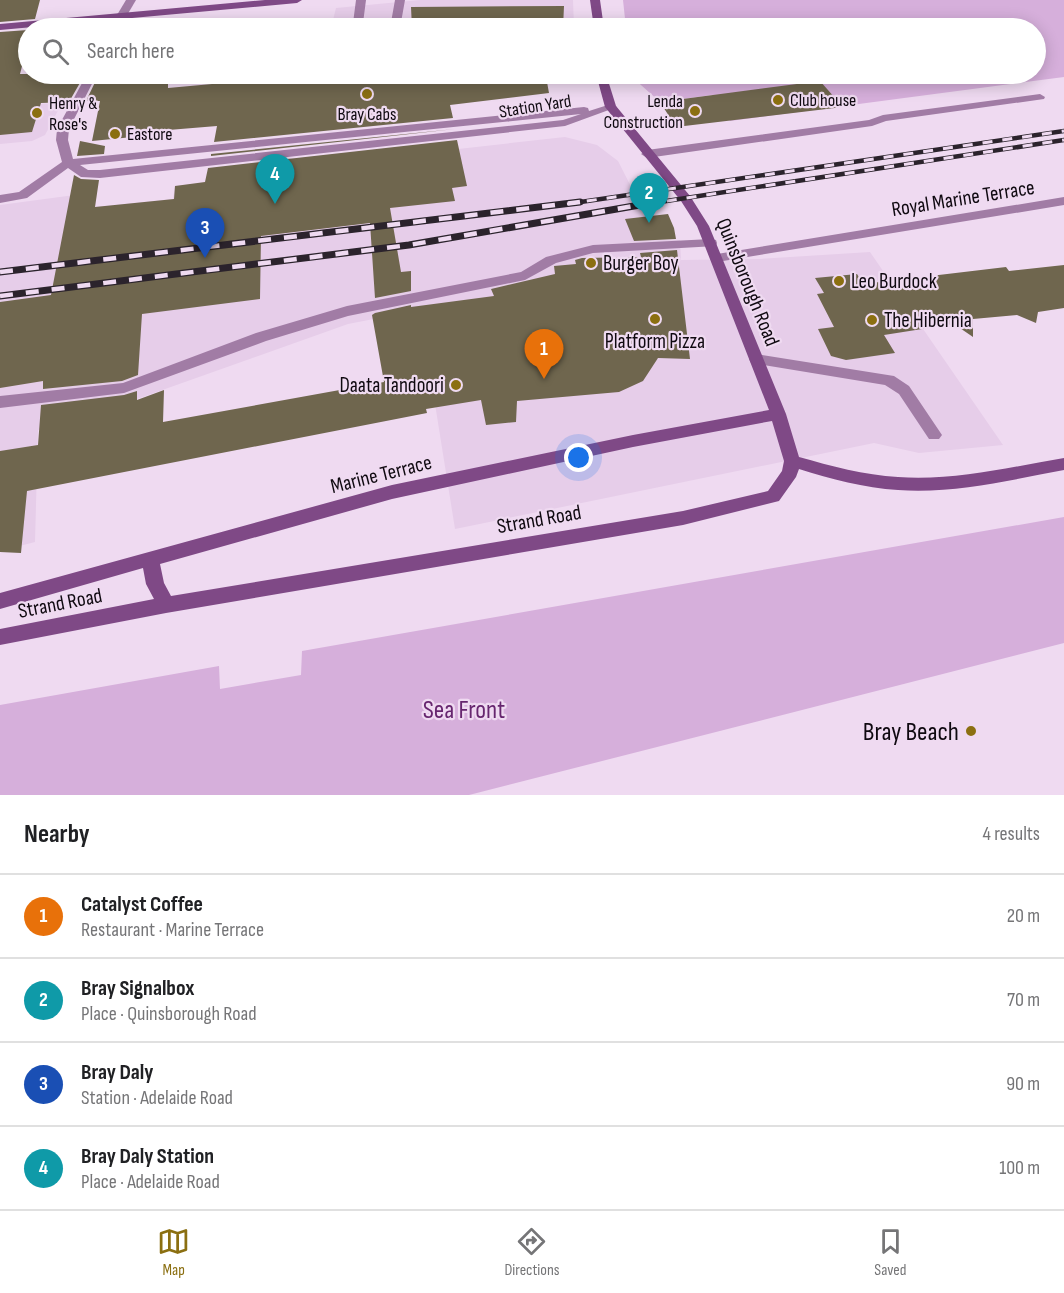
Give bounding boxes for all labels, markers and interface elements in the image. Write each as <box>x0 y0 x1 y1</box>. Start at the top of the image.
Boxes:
search box <box>18 18 1046 84</box>
icon: search <box>39 35 72 68</box>
text: Search here <box>87 38 174 65</box>
marker: Bray Cabs <box>360 87 374 101</box>
street label: Station Yard <box>497 90 573 123</box>
place label: Club house <box>790 90 856 111</box>
place label: Lenda Construction <box>604 91 683 133</box>
place label: Henry & Rose's <box>49 93 97 135</box>
marker: Club house <box>771 93 785 107</box>
place label: Bray Cabs <box>338 104 396 125</box>
marker: Lenda Construction <box>688 104 702 118</box>
marker: Henry & Rose's <box>30 106 44 120</box>
place label: Eastore <box>127 124 172 145</box>
marker: Eastore <box>108 127 122 141</box>
pin: 4 <box>256 154 294 204</box>
pin: 2 <box>630 174 668 223</box>
street label: Royal Marine Terrace <box>890 175 1036 222</box>
pin: 3 <box>186 208 224 258</box>
street label: Quinsborough Road <box>710 215 785 350</box>
place label: Burger Boy <box>603 251 679 276</box>
marker: Burger Boy <box>584 256 598 270</box>
place label: Leo Burdock <box>851 269 937 294</box>
marker: Leo Burdock <box>832 274 846 288</box>
place label: The Hibernia <box>884 308 972 333</box>
marker: Platform Pizza <box>648 312 662 326</box>
marker: The Hibernia <box>865 313 879 327</box>
place label: Platform Pizza <box>605 329 705 354</box>
pin: 1 <box>524 330 564 379</box>
place label: Daata Tandoori <box>340 373 444 398</box>
marker: Daata Tandoori <box>449 378 463 392</box>
your location <box>564 443 593 472</box>
street label: Marine Terrace <box>328 450 434 499</box>
street label: Strand Road <box>495 500 583 539</box>
street label: Strand Road <box>16 583 104 624</box>
park label: Sea Front <box>423 695 505 726</box>
place label: Bray Beach <box>863 717 959 748</box>
marker: Bray Beach <box>964 724 978 738</box>
text: Nearby <box>24 819 90 850</box>
text: 4 results <box>983 822 1040 846</box>
text: Catalyst Coffee <box>81 891 203 918</box>
text: 1 <box>40 904 47 928</box>
text: 20 m <box>1007 904 1040 928</box>
text: Restaurant · Marine Terrace <box>81 918 264 942</box>
text: Bray Signalbox <box>81 975 194 1002</box>
text: 2 <box>39 988 48 1012</box>
text: 70 m <box>1007 988 1040 1012</box>
text: Place · Quinsborough Road <box>81 1002 257 1026</box>
text: Bray Daly <box>81 1059 153 1086</box>
text: 3 <box>39 1072 48 1096</box>
text: 90 m <box>1006 1072 1040 1096</box>
text: Station · Adelaide Road <box>81 1086 233 1110</box>
text: Bray Daly Station <box>81 1143 214 1170</box>
text: 4 <box>39 1156 48 1180</box>
text: 100 m <box>999 1156 1040 1180</box>
text: Place · Adelaide Road <box>81 1170 220 1194</box>
tab: Map <box>157 1225 190 1280</box>
tab: Directions <box>504 1225 560 1280</box>
tab: Saved <box>874 1225 907 1280</box>

